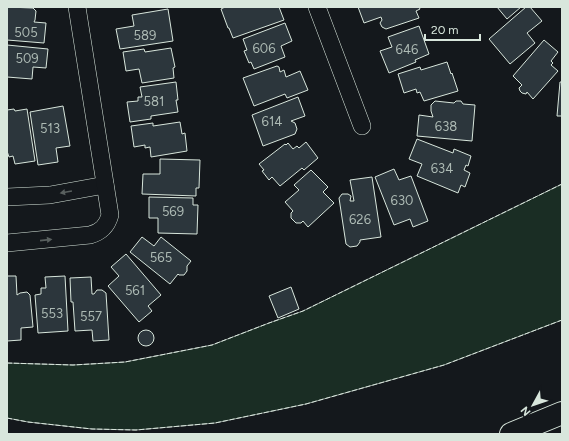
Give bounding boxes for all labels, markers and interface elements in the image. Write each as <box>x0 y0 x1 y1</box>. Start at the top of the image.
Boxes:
scale bar <box>425 16 480 42</box>
text: 20 m <box>431 23 459 37</box>
house number: 505 <box>14 25 38 40</box>
house number: 589 <box>134 28 156 43</box>
house number: 606 <box>252 41 276 56</box>
house number: 646 <box>396 42 418 57</box>
house number: 509 <box>15 51 39 66</box>
house number: 581 <box>144 94 164 109</box>
house number: 614 <box>262 114 282 129</box>
house number: 638 <box>435 119 457 134</box>
house number: 513 <box>40 121 60 136</box>
house number: 634 <box>431 161 453 176</box>
one-way arrow <box>60 189 72 195</box>
house number: 630 <box>391 193 413 208</box>
house number: 569 <box>162 204 184 219</box>
house number: 626 <box>349 212 371 227</box>
one-way arrow <box>40 237 52 244</box>
house number: 565 <box>150 250 172 265</box>
house number: 561 <box>125 283 145 298</box>
house number: 553 <box>41 306 63 321</box>
house number: 557 <box>80 309 102 324</box>
north arrow <box>513 385 553 425</box>
text: N <box>518 404 533 419</box>

